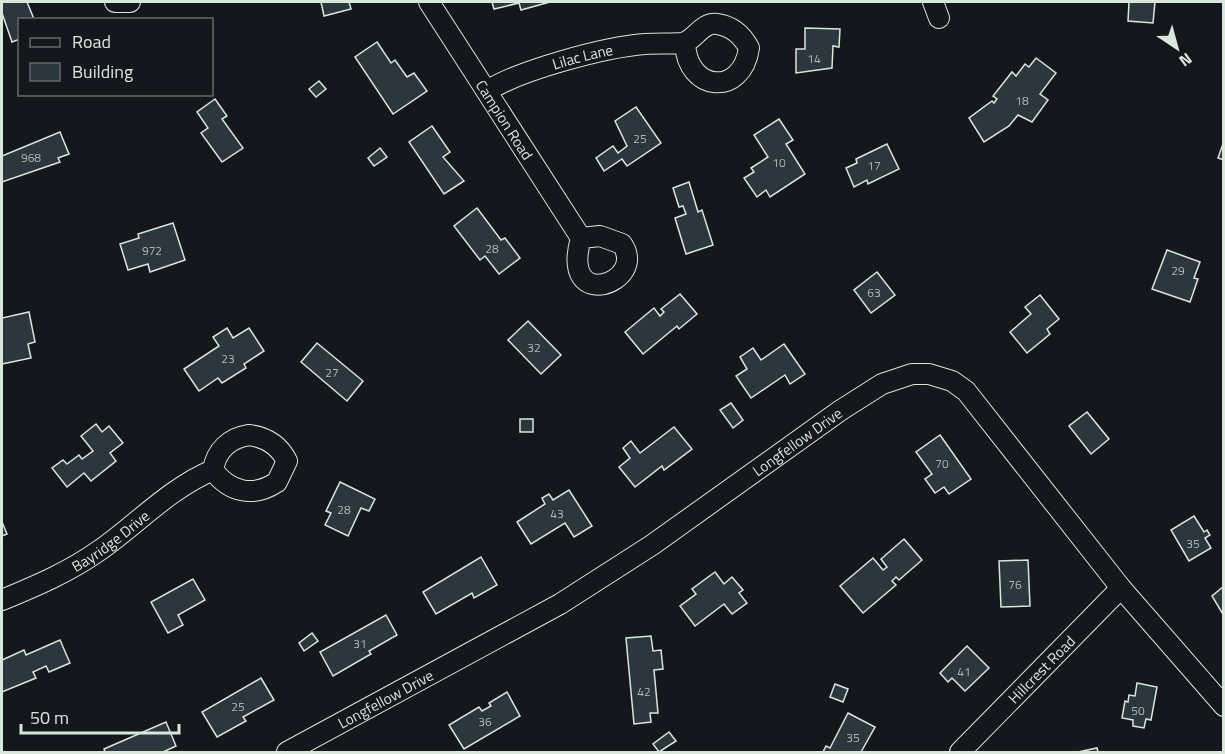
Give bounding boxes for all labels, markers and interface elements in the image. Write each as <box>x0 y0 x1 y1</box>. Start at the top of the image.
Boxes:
legend <box>18 18 213 96</box>
north arrow <box>1147 18 1207 78</box>
text: Road <box>72 28 111 55</box>
street label: Lilac Lane <box>549 37 615 75</box>
text: N <box>1174 47 1197 73</box>
house number: 14 <box>807 49 821 68</box>
text: Building <box>72 58 133 85</box>
street label: Campion Road <box>470 75 539 164</box>
house number: 18 <box>1015 91 1029 110</box>
house number: 25 <box>633 129 647 148</box>
house number: 968 <box>21 148 41 167</box>
house number: 10 <box>772 153 786 172</box>
house number: 17 <box>867 156 881 175</box>
house number: 28 <box>485 239 499 258</box>
house number: 972 <box>142 241 162 260</box>
house number: 29 <box>1171 261 1185 280</box>
house number: 63 <box>867 283 881 302</box>
house number: 32 <box>527 338 541 357</box>
house number: 23 <box>221 349 235 368</box>
house number: 27 <box>325 363 339 382</box>
street label: Longfellow Drive <box>747 401 847 482</box>
house number: 70 <box>935 454 949 473</box>
house number: 28 <box>337 500 351 519</box>
street label: Bayridge Drive <box>67 504 154 577</box>
house number: 43 <box>550 504 564 523</box>
house number: 35 <box>1186 534 1200 553</box>
house number: 76 <box>1008 575 1022 594</box>
street label: Hillcrest Road <box>1002 630 1080 709</box>
house number: 31 <box>353 634 367 653</box>
house number: 41 <box>957 662 971 681</box>
street label: Longfellow Drive <box>334 663 437 734</box>
house number: 42 <box>637 682 651 701</box>
scale bar <box>21 697 178 735</box>
house number: 25 <box>231 697 245 716</box>
house number: 50 <box>1131 701 1145 720</box>
text: 50 m <box>30 704 69 731</box>
house number: 36 <box>478 712 492 731</box>
house number: 35 <box>846 728 860 747</box>

